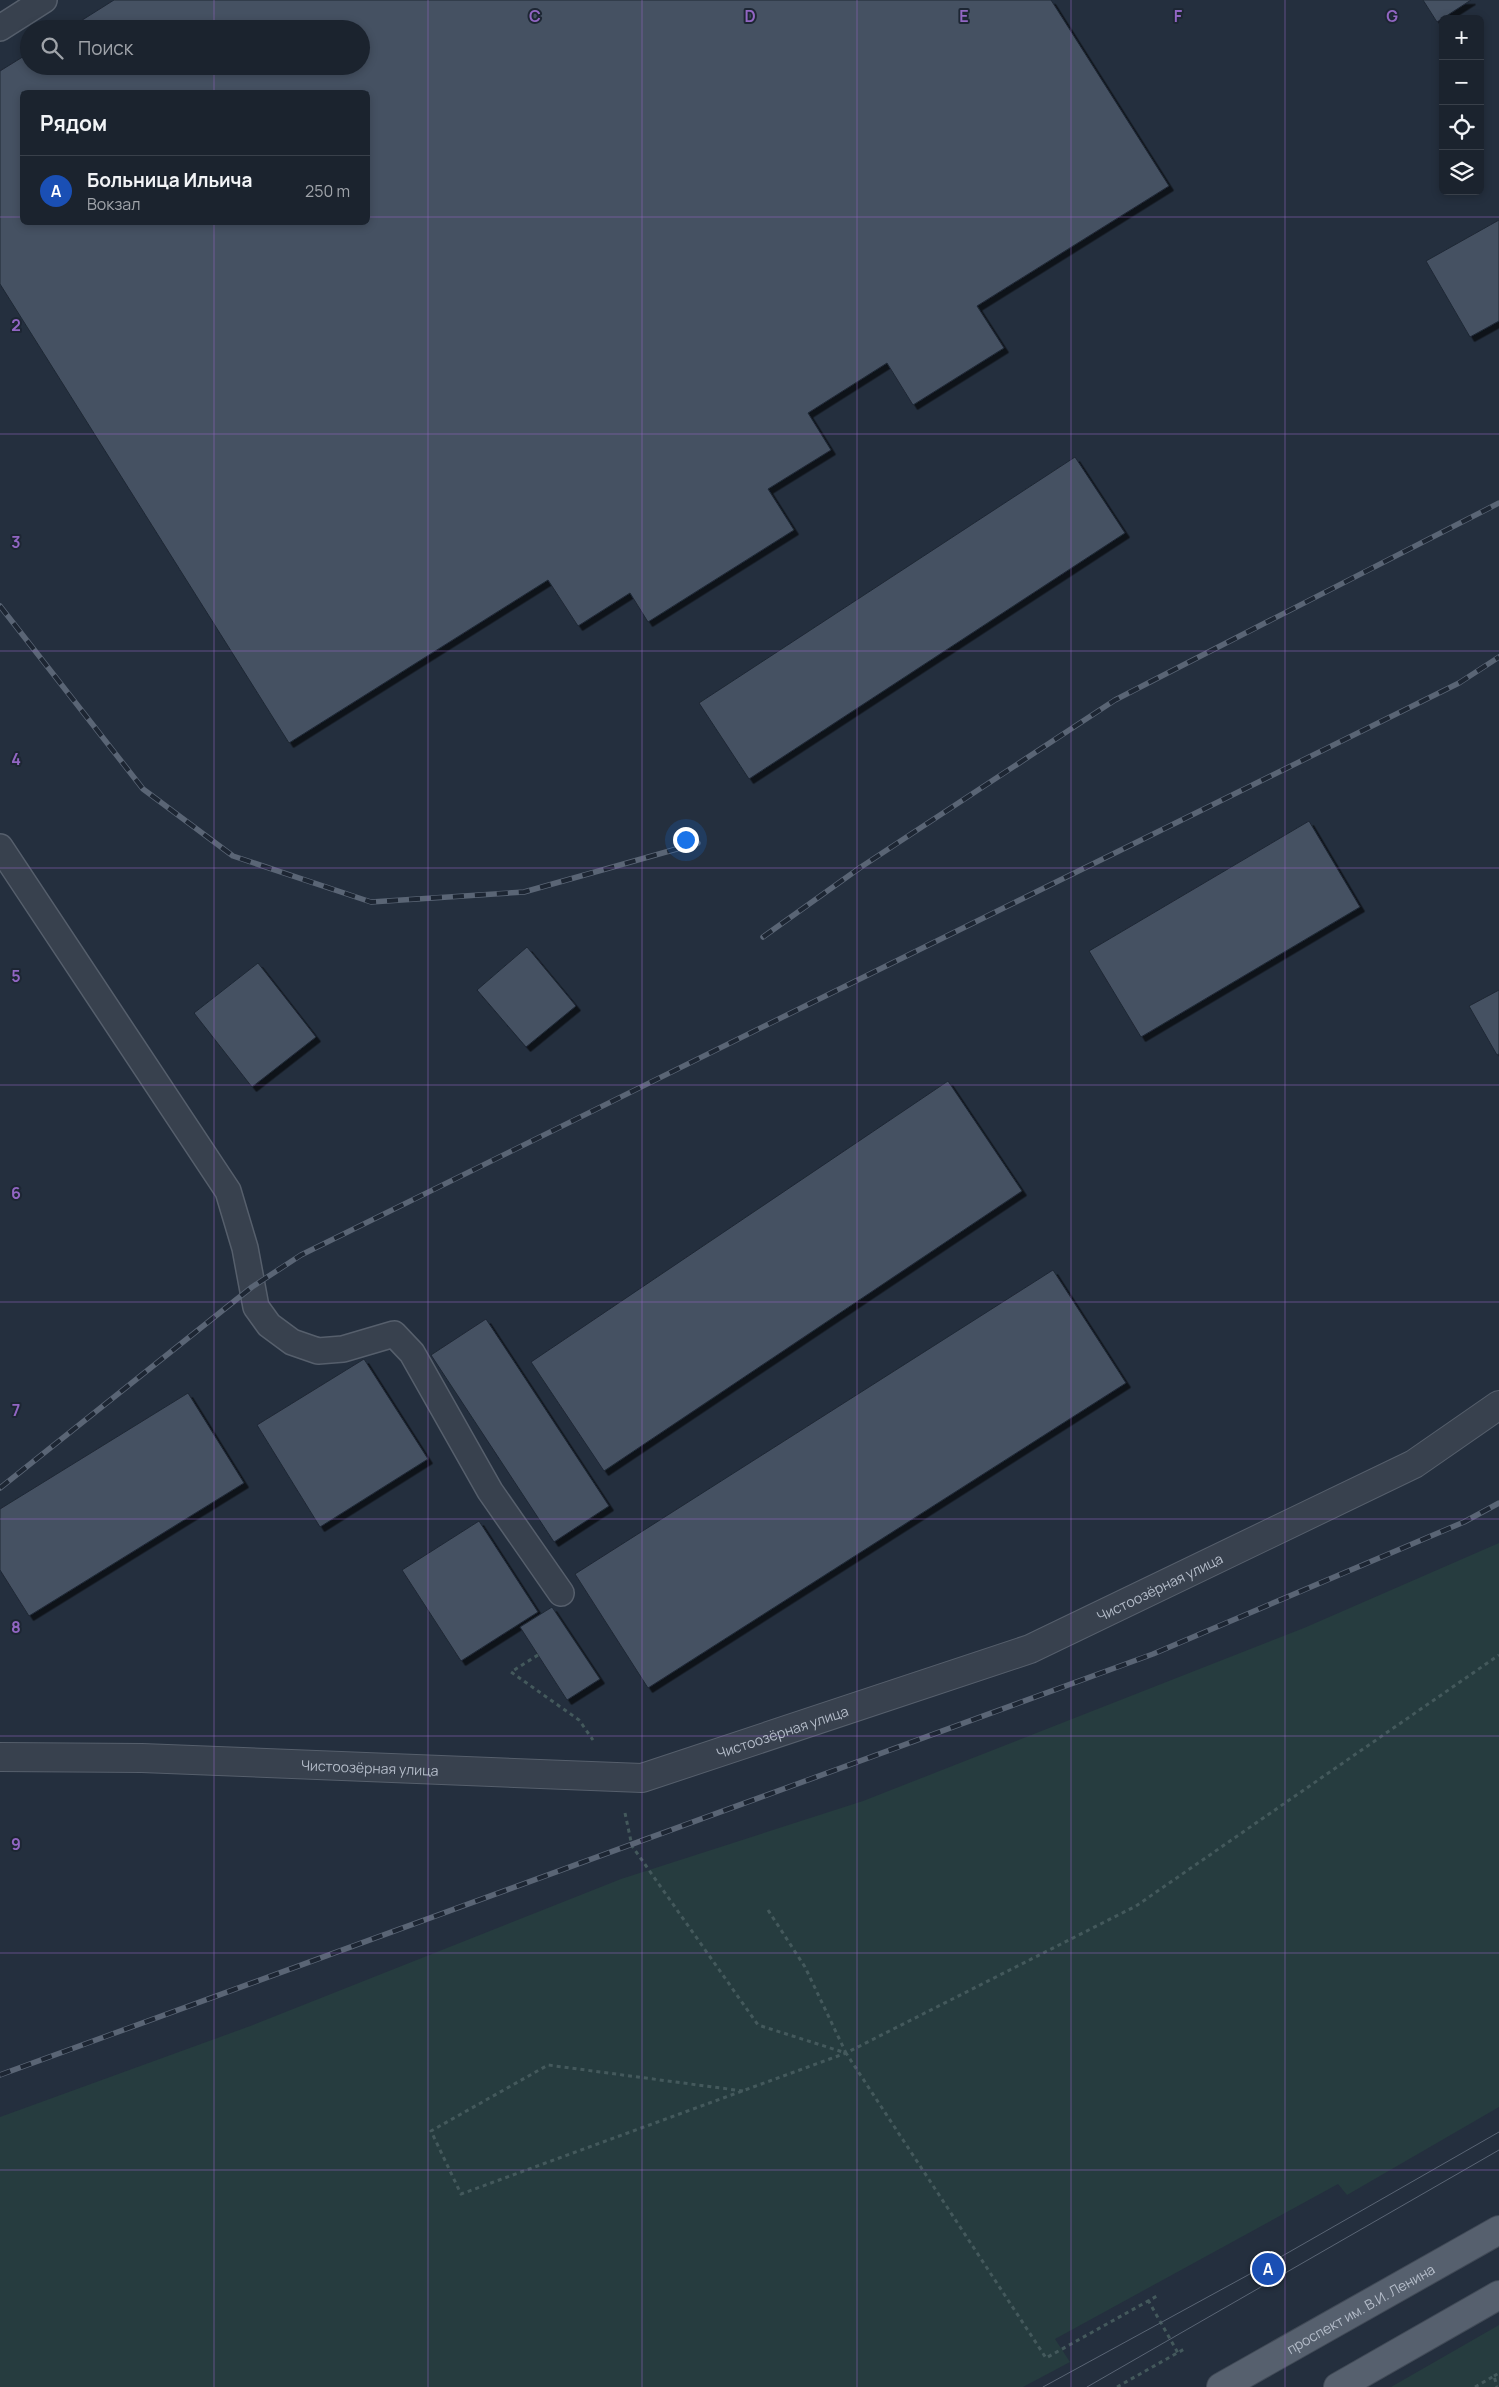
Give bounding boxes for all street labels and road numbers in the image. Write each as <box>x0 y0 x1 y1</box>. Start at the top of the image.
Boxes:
street label: Чистоозёрная улица <box>1093 1548 1226 1625</box>
street label: Чистоозёрная улица <box>714 1701 850 1762</box>
street label: Чистоозёрная улица <box>301 1755 439 1779</box>
street label: проспект им. В.И. Ленина <box>1283 2259 1438 2358</box>

